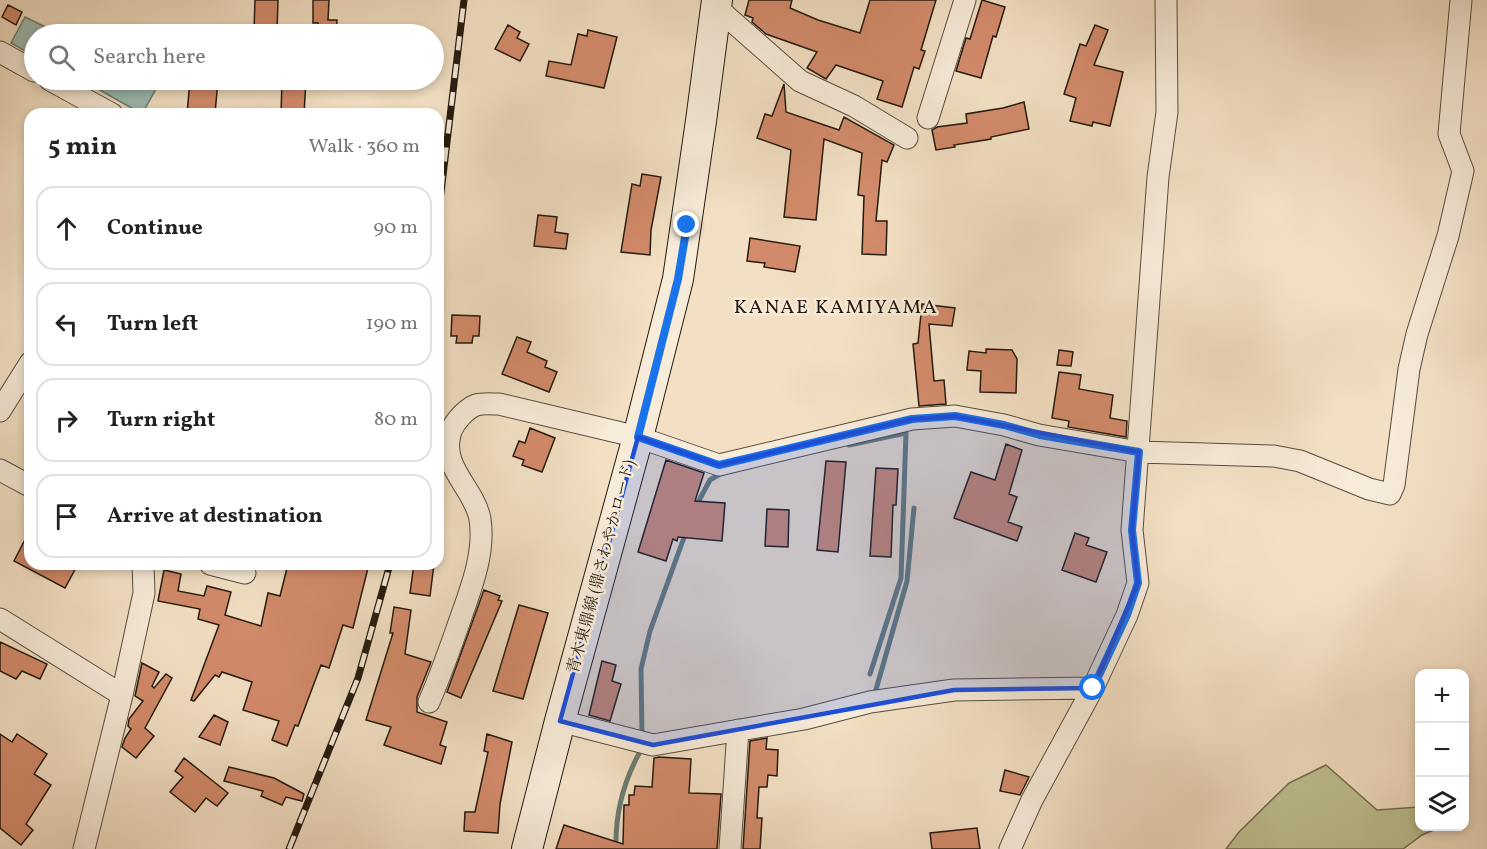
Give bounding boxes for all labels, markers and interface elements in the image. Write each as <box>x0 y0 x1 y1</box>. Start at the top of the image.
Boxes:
search box <box>24 24 444 90</box>
icon: search <box>45 41 78 74</box>
text: Search here <box>93 42 206 73</box>
text: 5 min <box>48 129 117 165</box>
text: Walk · 360 m <box>308 133 420 161</box>
route end <box>673 211 699 237</box>
icon: ahead <box>50 212 83 245</box>
text: Continue <box>107 213 203 244</box>
text: 90 m <box>374 214 418 242</box>
district label: KANAE KAMIYAMA <box>734 294 938 322</box>
icon: left <box>50 308 83 341</box>
text: Turn left <box>107 309 198 340</box>
text: 190 m <box>366 310 418 338</box>
icon: right <box>50 404 83 437</box>
text: Turn right <box>107 405 215 436</box>
text: 80 m <box>374 406 418 434</box>
street label: 青木東鼎線 (鼎さわやかロード) <box>563 457 641 676</box>
icon: arrive <box>50 500 83 533</box>
text: Arrive at destination <box>107 501 323 532</box>
map controls <box>1415 669 1469 831</box>
button: + <box>1415 669 1469 723</box>
route start <box>1079 674 1105 700</box>
button: − <box>1415 723 1469 777</box>
button: layers <box>1415 777 1469 831</box>

